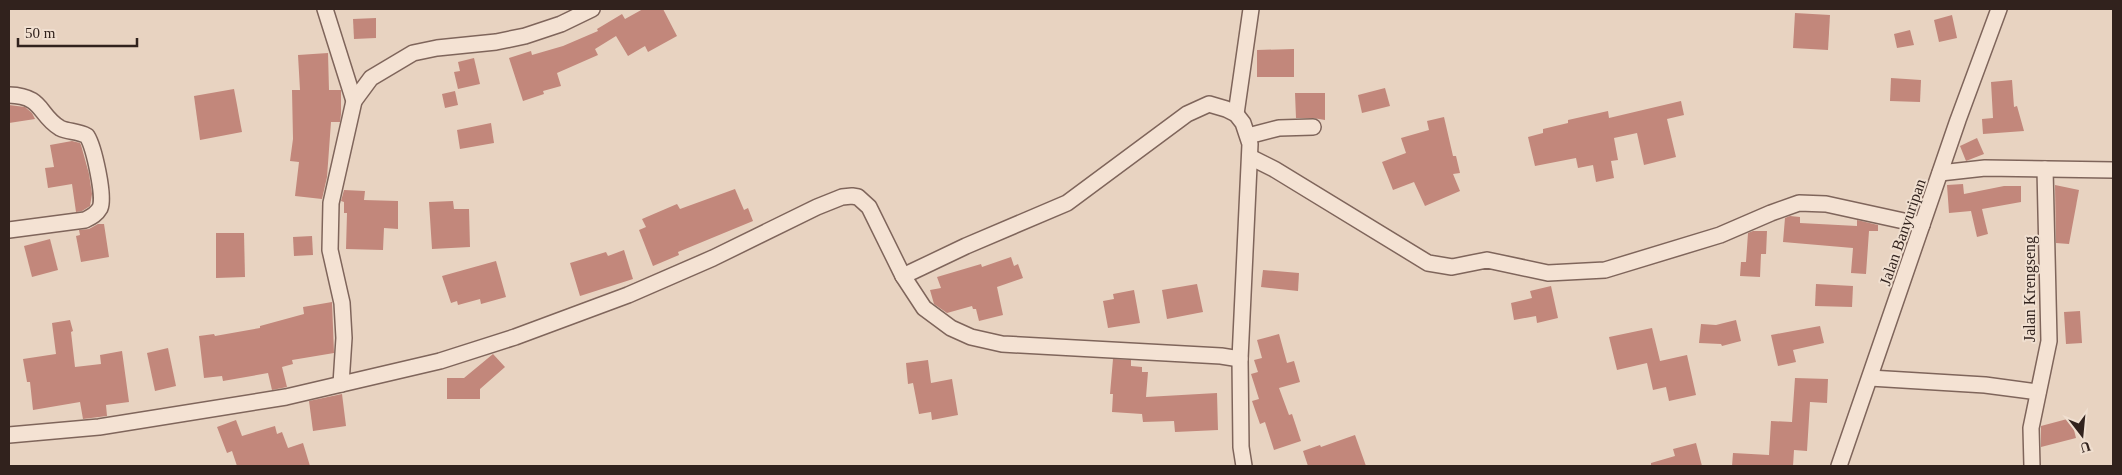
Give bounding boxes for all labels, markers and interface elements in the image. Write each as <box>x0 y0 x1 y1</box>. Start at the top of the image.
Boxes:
scale bar <box>18 15 136 47</box>
text: 50 m <box>25 25 56 41</box>
street label: Jalan Banyuripan <box>1876 177 1930 288</box>
street label: Jalan Krengseng <box>2021 236 2039 342</box>
north arrow <box>2057 410 2107 460</box>
text: U <box>2079 438 2092 456</box>

